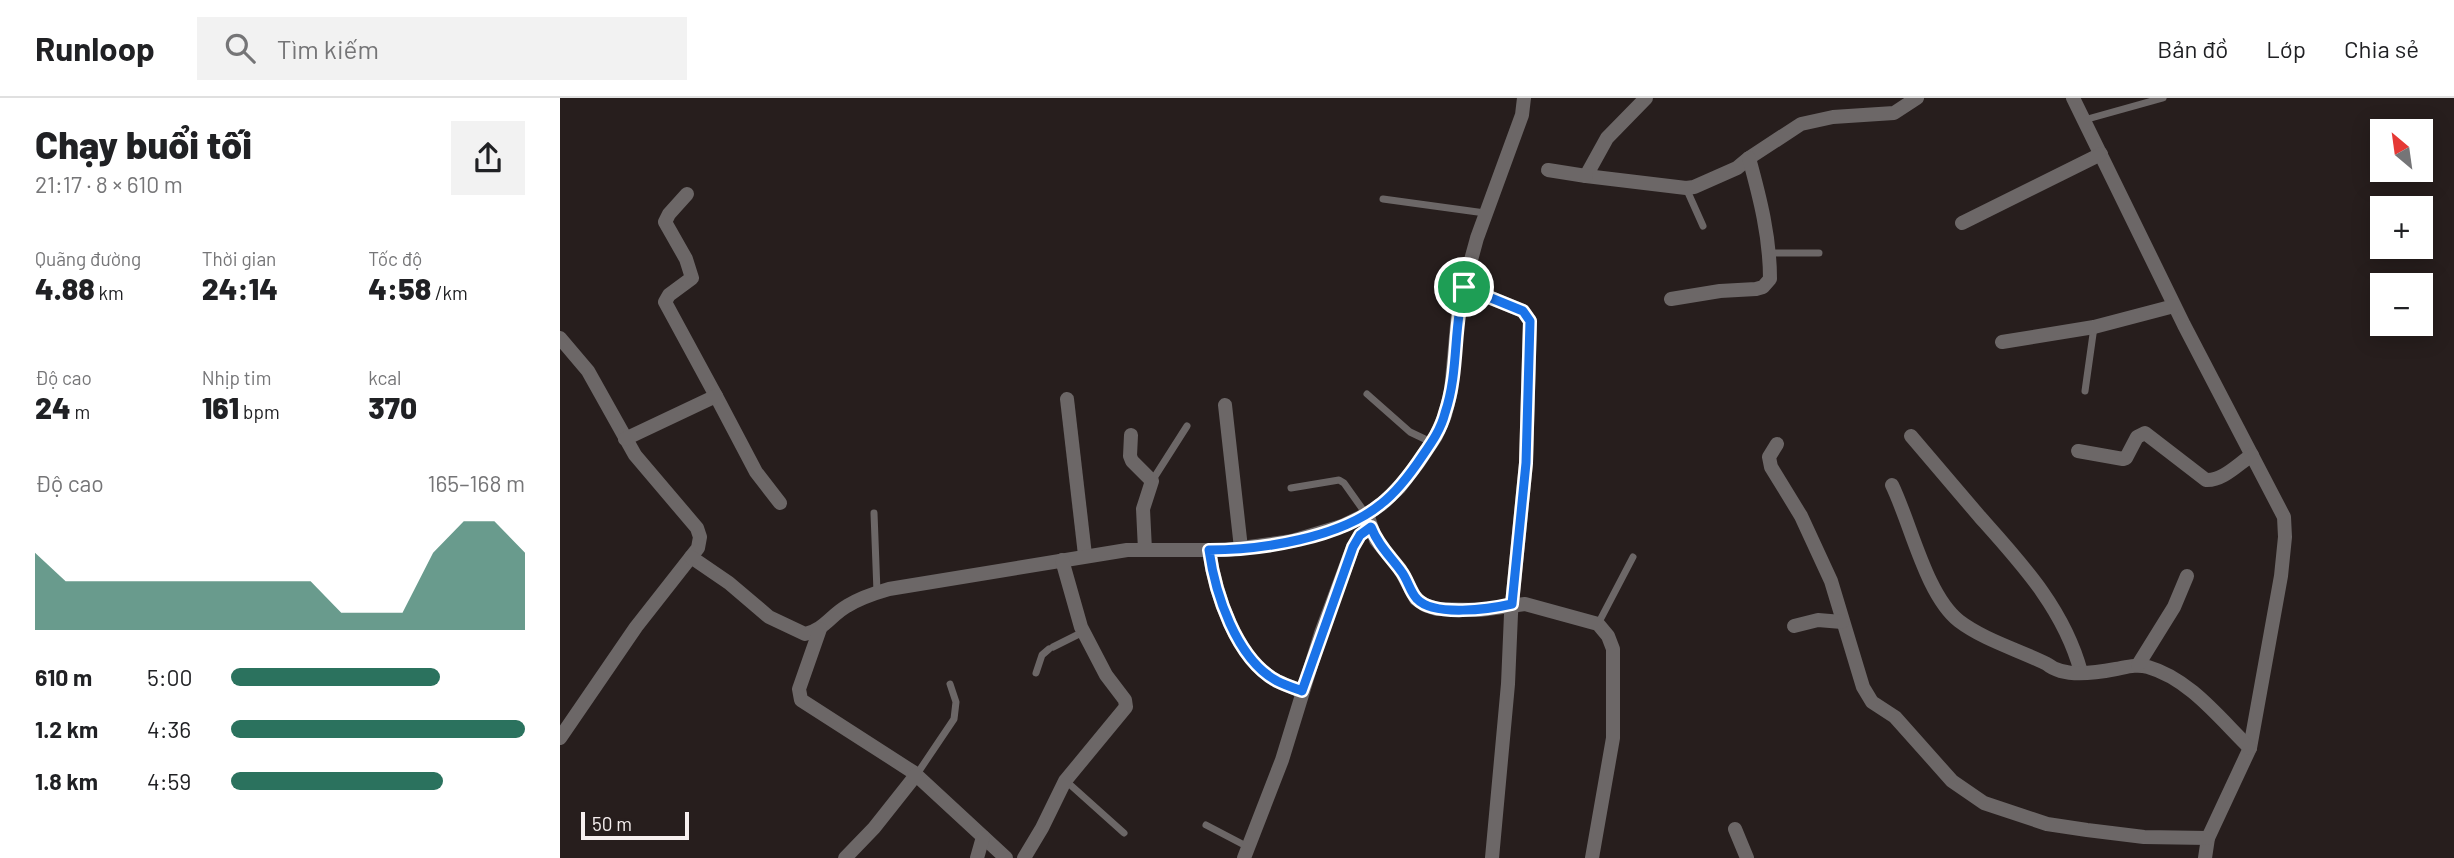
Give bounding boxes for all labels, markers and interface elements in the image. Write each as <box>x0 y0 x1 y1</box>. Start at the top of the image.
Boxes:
search box <box>197 17 687 80</box>
text: Runloop <box>35 28 155 68</box>
icon: search <box>221 29 259 67</box>
text: Tìm kiếm <box>277 33 379 64</box>
text: Bản đồ <box>2157 34 2228 63</box>
text: Lớp <box>2266 34 2306 63</box>
text: Chia sẻ <box>2344 34 2419 63</box>
north arrow <box>2370 119 2432 182</box>
map controls <box>2370 119 2433 336</box>
text: Chạy buổi tối <box>35 121 252 167</box>
button: share <box>451 121 525 195</box>
text: 21:17 · 8 × 610 m <box>35 170 183 198</box>
button: + <box>2370 196 2433 259</box>
text: Quãng đường <box>35 247 141 270</box>
text: Thời gian <box>202 247 276 270</box>
text: Tốc độ <box>368 247 422 270</box>
pin <box>1434 257 1494 317</box>
icon: arrive <box>1445 268 1483 306</box>
text: 4.88 <box>35 270 95 306</box>
text: 24:14 <box>202 270 278 306</box>
text: 4:58 <box>368 270 431 306</box>
button: − <box>2370 273 2433 336</box>
text: km <box>95 281 124 304</box>
text: /km <box>431 281 468 304</box>
text: Độ cao <box>35 366 92 389</box>
text: Nhịp tim <box>202 366 271 389</box>
text: kcal <box>368 366 401 389</box>
text: 24 <box>35 389 71 425</box>
text: 161 <box>202 389 239 425</box>
text: 370 <box>368 389 417 425</box>
text: m <box>71 400 90 423</box>
text: bpm <box>239 400 280 423</box>
text: Độ cao <box>35 469 104 497</box>
text: 165–168 m <box>427 469 525 497</box>
text: 610 m <box>35 663 92 691</box>
text: 5:00 <box>147 663 193 691</box>
text: 1.2 km <box>35 715 98 743</box>
text: 4:36 <box>147 715 191 743</box>
text: 1.8 km <box>35 767 98 795</box>
text: 4:59 <box>147 767 191 795</box>
scale bar <box>581 809 690 841</box>
text: 50 m <box>592 812 632 835</box>

